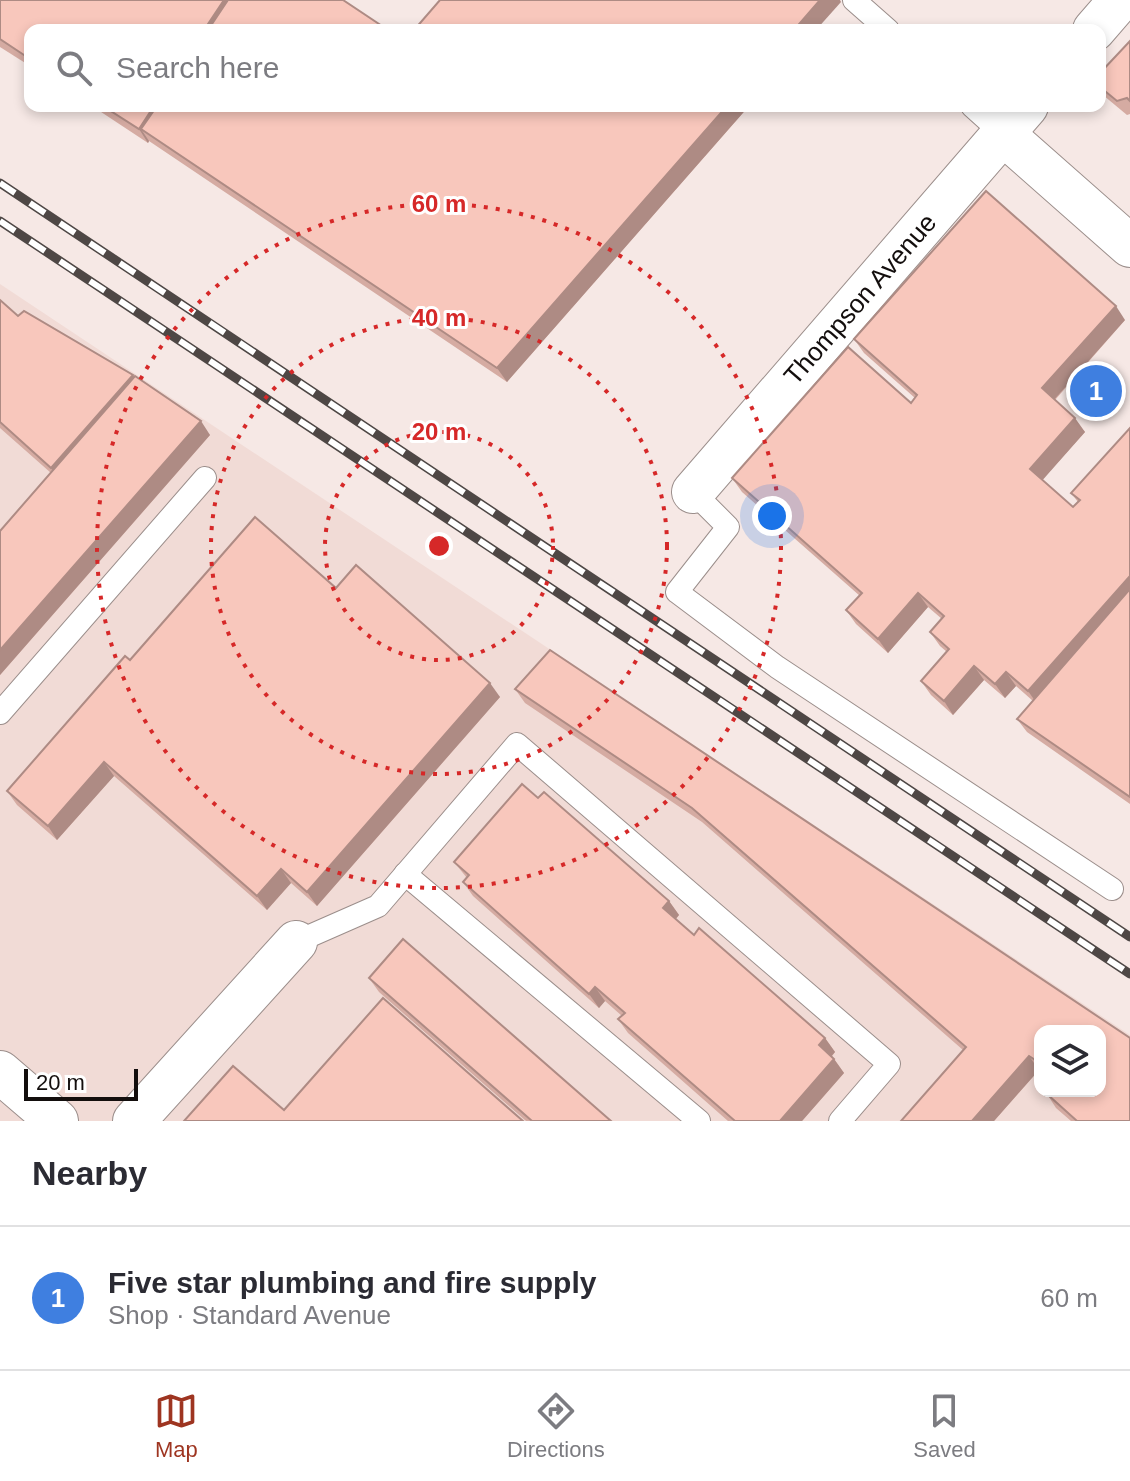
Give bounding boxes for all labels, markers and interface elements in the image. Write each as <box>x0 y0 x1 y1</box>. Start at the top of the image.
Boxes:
search box <box>24 24 1106 112</box>
icon: search <box>52 46 96 90</box>
text: Search here <box>116 51 279 84</box>
text: 60 m <box>412 190 466 217</box>
street label: Thompson Avenue <box>778 208 942 390</box>
text: 40 m <box>412 304 466 331</box>
pin: 1 <box>1070 361 1122 421</box>
text: 20 m <box>412 418 466 445</box>
your location <box>752 496 792 536</box>
centre of rings <box>425 532 453 560</box>
map controls <box>1034 1025 1106 1097</box>
button: layers <box>1034 1025 1106 1097</box>
scale bar <box>24 1065 138 1101</box>
text: 20 m <box>36 1070 85 1095</box>
text: Nearby <box>32 1154 147 1192</box>
text: Five star plumbing and fire supply <box>108 1266 596 1299</box>
text: 1 <box>51 1283 65 1313</box>
text: 60 m <box>1040 1283 1098 1313</box>
text: Shop · Standard Avenue <box>108 1300 391 1330</box>
tab: Map <box>154 1389 198 1463</box>
tab: Directions <box>507 1389 605 1463</box>
tab: Saved <box>913 1389 976 1463</box>

